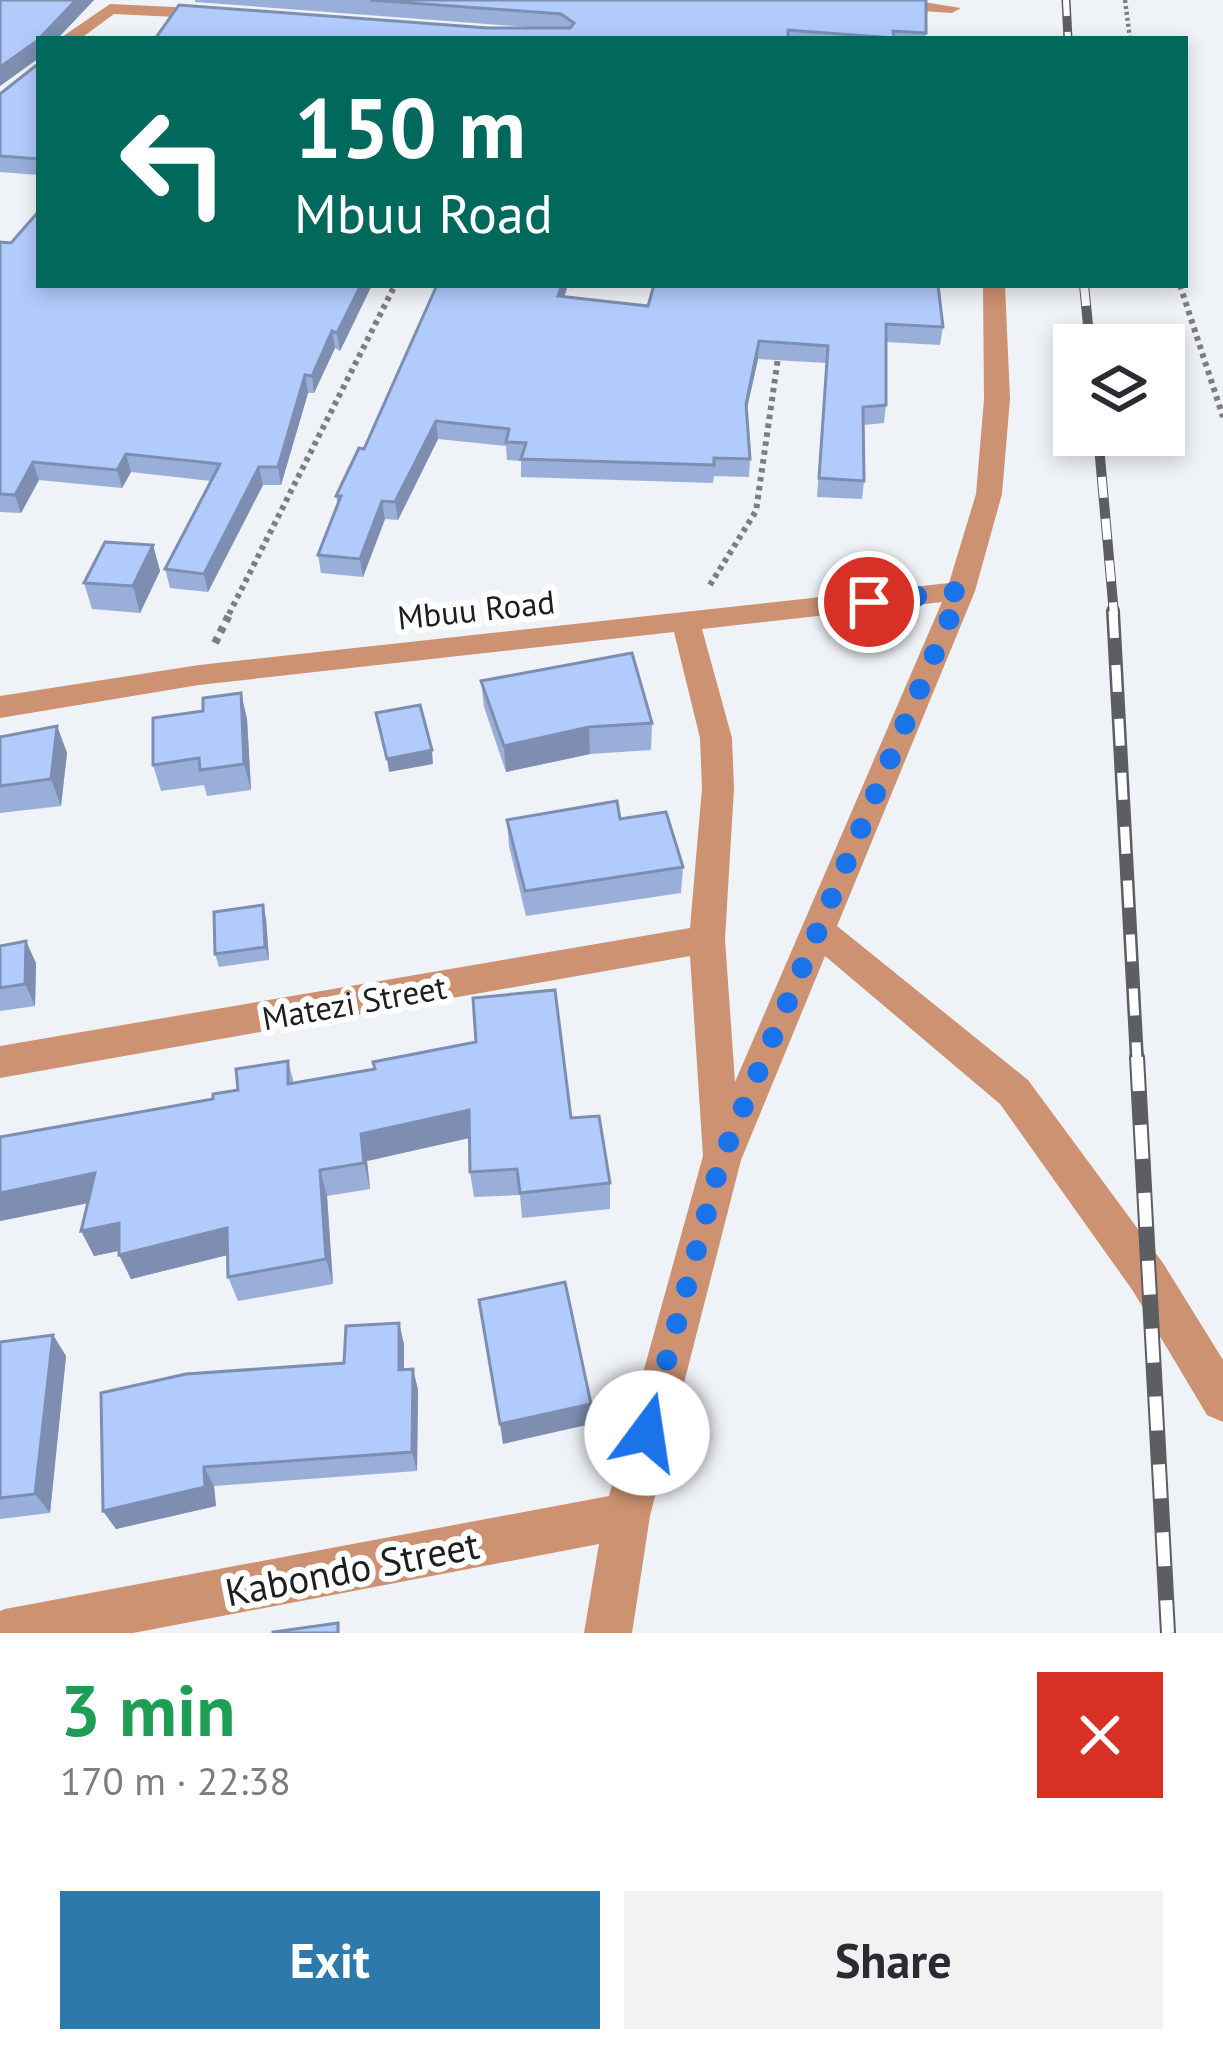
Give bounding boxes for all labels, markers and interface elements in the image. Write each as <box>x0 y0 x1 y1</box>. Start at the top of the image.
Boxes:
text: 150 m <box>294 72 526 181</box>
icon: left <box>96 84 252 240</box>
text: Mbuu Road <box>294 178 553 248</box>
map controls <box>1053 324 1185 456</box>
button: layers <box>1053 324 1185 456</box>
pin <box>818 551 920 653</box>
icon: arrive <box>836 569 902 635</box>
street label: Mbuu Road <box>395 579 557 639</box>
street label: Matezi Street <box>258 965 450 1039</box>
position arrow <box>584 1370 710 1496</box>
street label: Kabondo Street <box>221 1518 483 1618</box>
text: 3 min <box>60 1663 236 1756</box>
button: close <box>1037 1672 1163 1798</box>
text: 170 m · 22:38 <box>60 1755 291 1806</box>
button: Exit <box>60 1891 600 2029</box>
button: Share <box>624 1891 1163 2029</box>

